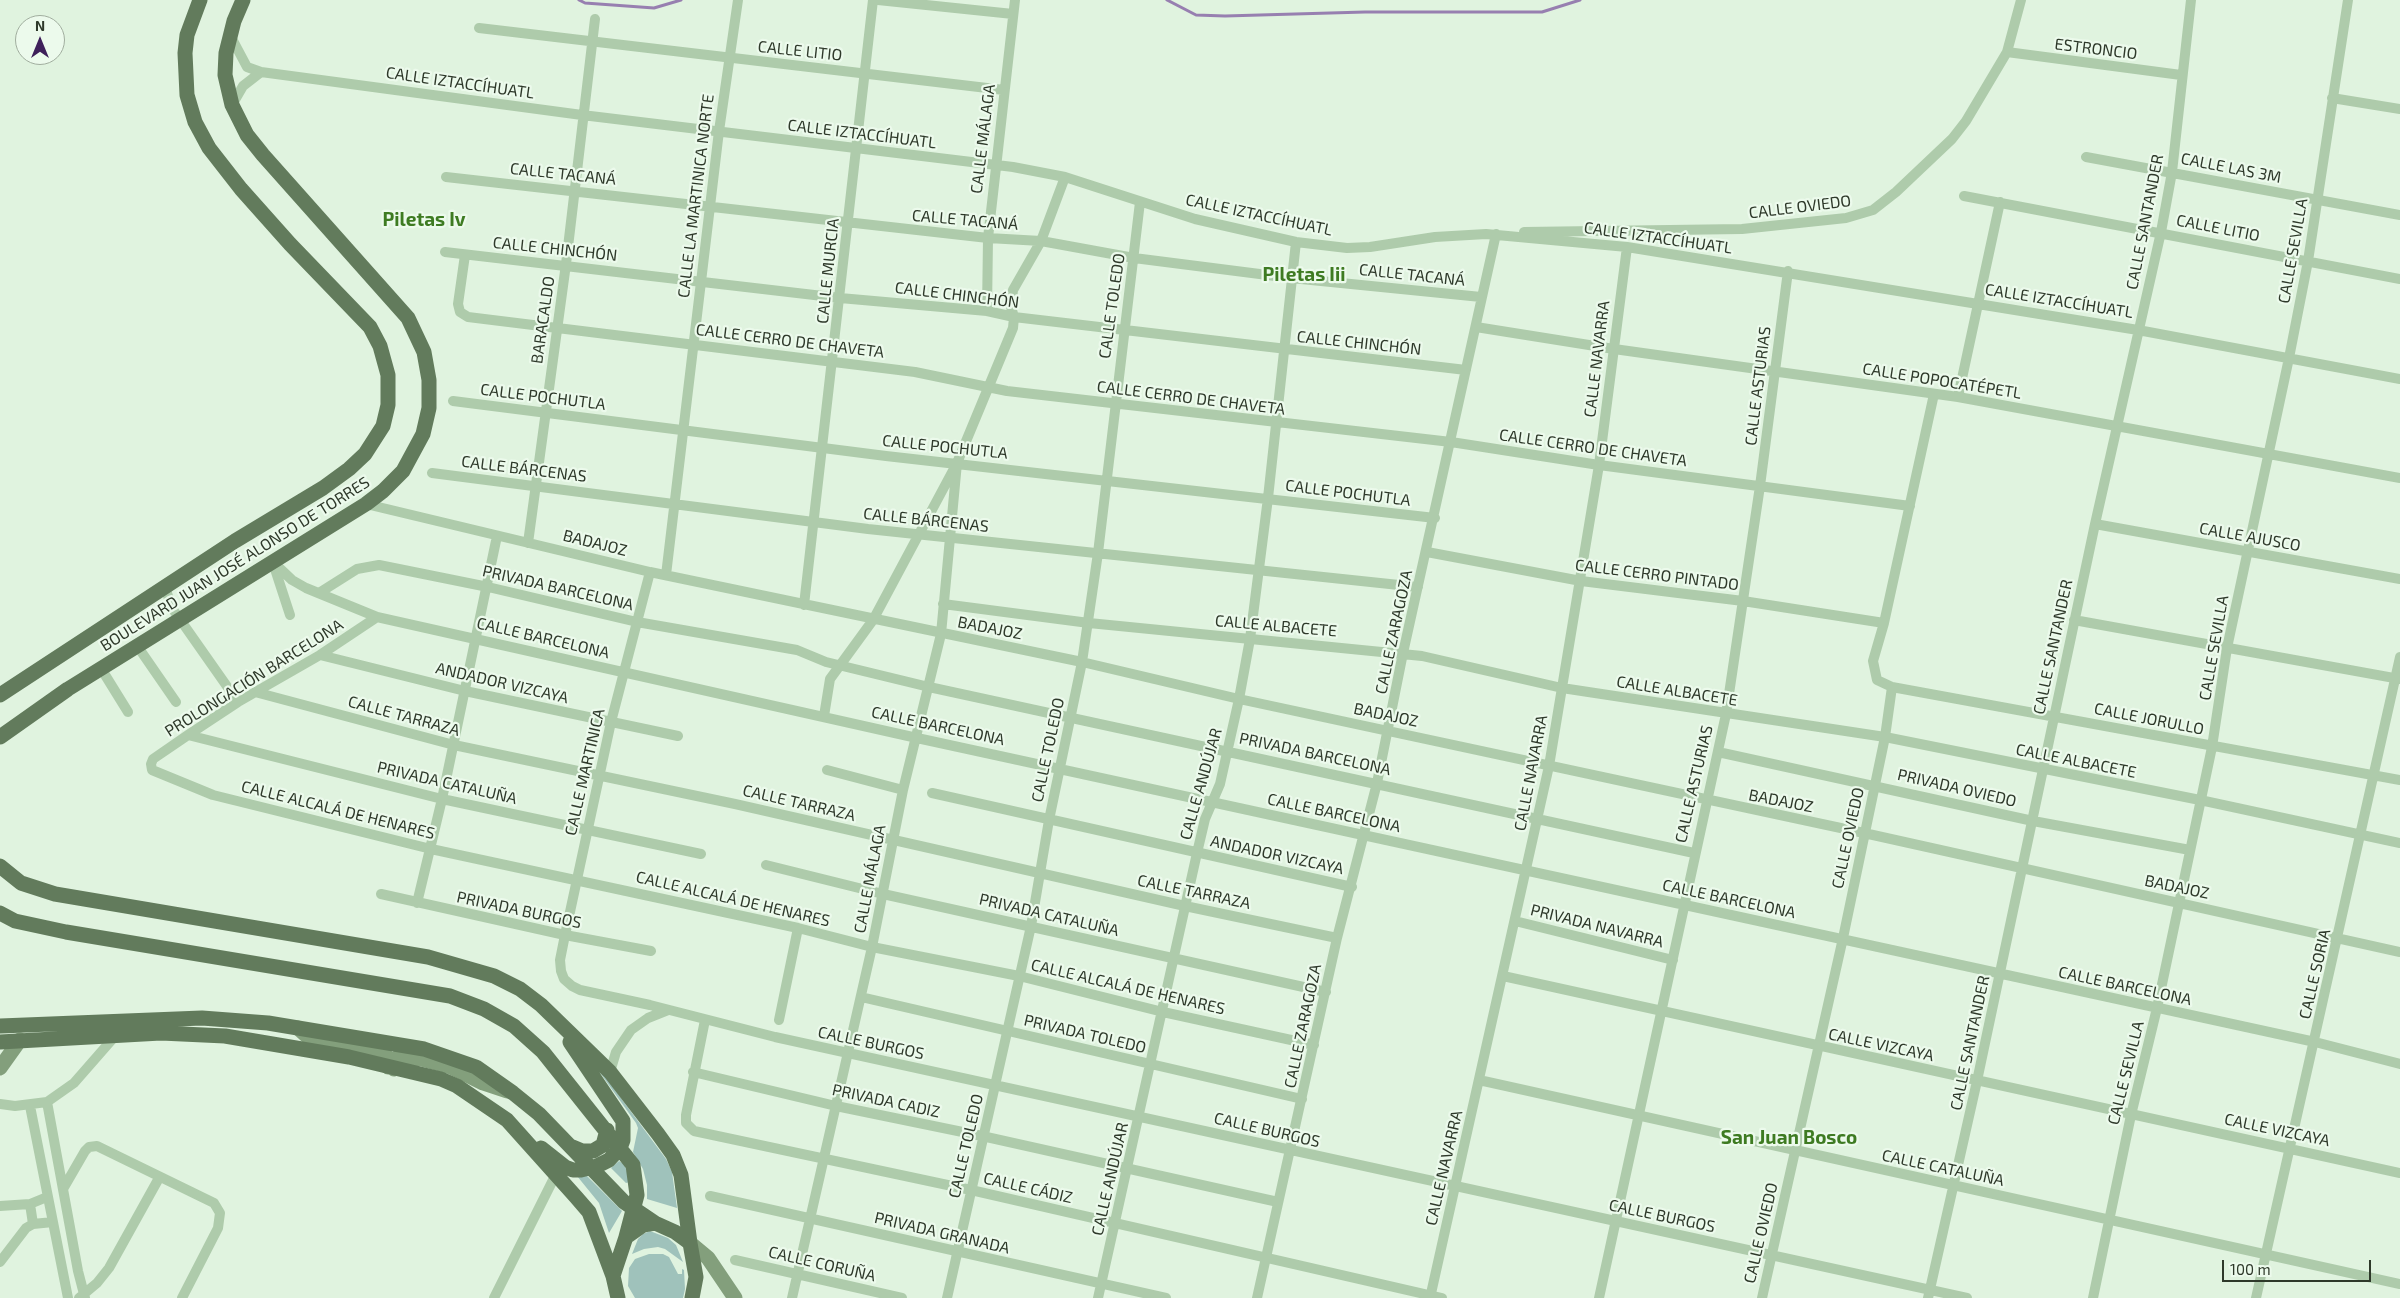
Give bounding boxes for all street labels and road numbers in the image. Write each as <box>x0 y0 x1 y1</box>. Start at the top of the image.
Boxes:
street label: ESTRONCIO <box>2054 34 2138 64</box>
street label: CALLE LITIO <box>757 37 843 65</box>
street label: CALLE IZTACCÍHUATL <box>385 63 535 103</box>
street label: CALLE MÁLAGA <box>967 83 999 195</box>
street label: CALLE LA MARTINICA NORTE <box>674 93 718 299</box>
street label: CALLE IZTACCÍHUATL <box>787 115 937 153</box>
street label: CALLE LAS 3M <box>2179 149 2283 187</box>
street label: CALLE SANTANDER <box>2122 153 2168 291</box>
street label: CALLE TACANÁ <box>509 159 617 189</box>
street label: CALLE IZTACCÍHUATL <box>1184 190 1334 240</box>
street label: CALLE OVIEDO <box>1748 191 1852 223</box>
street label: CALLE SEVILLA <box>2274 197 2312 305</box>
street label: CALLE TACANÁ <box>911 206 1019 234</box>
street label: CALLE LITIO <box>2175 211 2261 245</box>
street label: CALLE MURCIA <box>813 217 843 325</box>
street label: CALLE IZTACCÍHUATL <box>1583 218 1733 258</box>
street label: CALLE CHINCHÓN <box>492 233 618 265</box>
street label: CALLE TOLEDO <box>1095 252 1129 360</box>
street label: CALLE TACANÁ <box>1358 260 1466 290</box>
street label: BARACALDO <box>527 275 559 365</box>
street label: CALLE CHINCHÓN <box>894 278 1020 312</box>
street label: CALLE IZTACCÍHUATL <box>1984 280 2134 322</box>
street label: CALLE NAVARRA <box>1580 299 1614 419</box>
street label: CALLE CERRO DE CHAVETA <box>695 320 885 362</box>
street label: CALLE ASTURIAS <box>1741 325 1775 447</box>
street label: CALLE CHINCHÓN <box>1296 327 1422 359</box>
street label: CALLE POPOCATÉPETL <box>1861 359 2023 403</box>
street label: CALLE CERRO DE CHAVETA <box>1096 377 1286 419</box>
street label: CALLE POCHUTLA <box>479 380 607 414</box>
street label: CALLE CERRO DE CHAVETA <box>1498 425 1688 471</box>
street label: CALLE POCHUTLA <box>881 431 1009 463</box>
street label: CALLE BÁRCENAS <box>460 452 588 486</box>
street label: BOULEVARD JUAN JOSÉ ALONSO DE TORRES <box>97 473 373 655</box>
street label: CALLE POCHUTLA <box>1284 476 1412 510</box>
street label: CALLE BÁRCENAS <box>862 504 990 536</box>
street label: CALLE AJUSCO <box>2198 519 2302 555</box>
street label: BADAJOZ <box>561 526 629 560</box>
street label: CALLE CERRO PINTADO <box>1574 555 1740 595</box>
street label: PRIVADA BARCELONA <box>481 561 635 615</box>
street label: CALLE ZARAGOZA <box>1371 568 1417 696</box>
street label: CALLE SANTANDER <box>2029 578 2077 716</box>
street label: CALLE SEVILLA <box>2195 594 2233 702</box>
street label: CALLE ALBACETE <box>1214 611 1338 641</box>
street label: BADAJOZ <box>956 612 1024 644</box>
street label: CALLE BARCELONA <box>475 613 611 663</box>
street label: PROLONGACIÓN BARCELONA <box>161 615 347 741</box>
street label: ANDADOR VIZCAYA <box>434 658 570 708</box>
street label: CALLE ALBACETE <box>1615 672 1739 710</box>
street label: CALLE TARRAZA <box>346 692 462 740</box>
street label: CALLE TOLEDO <box>1028 696 1068 804</box>
street label: BADAJOZ <box>1352 699 1420 731</box>
street label: CALLE JORULLO <box>2092 699 2206 739</box>
street label: CALLE BARCELONA <box>870 702 1006 750</box>
street label: CALLE MARTINICA <box>561 707 609 837</box>
street label: CALLE NAVARRA <box>1510 713 1552 833</box>
street label: CALLE ASTURIAS <box>1671 723 1717 845</box>
street label: CALLE ANDÚJAR <box>1176 726 1226 842</box>
street label: PRIVADA BARCELONA <box>1237 729 1393 779</box>
street label: CALLE ALBACETE <box>2014 740 2138 782</box>
street label: PRIVADA CATALUÑA <box>375 758 519 808</box>
street label: PRIVADA OVIEDO <box>1896 765 2018 811</box>
street label: CALLE ALCALÁ DE HENARES <box>239 777 437 843</box>
street label: CALLE TARRAZA <box>741 781 857 825</box>
street label: BADAJOZ <box>1747 785 1815 817</box>
street label: CALLE OVIEDO <box>1828 786 1868 890</box>
street label: CALLE BARCELONA <box>1266 789 1402 837</box>
street label: CALLE MÁLAGA <box>850 823 890 935</box>
street label: ANDADOR VIZCAYA <box>1209 831 1345 879</box>
street label: CALLE ALCALÁ DE HENARES <box>634 867 832 931</box>
street label: CALLE TARRAZA <box>1136 871 1252 913</box>
street label: BADAJOZ <box>2143 871 2211 903</box>
street label: CALLE BARCELONA <box>1661 875 1797 923</box>
street label: PRIVADA BURGOS <box>455 887 583 933</box>
street label: PRIVADA CATALUÑA <box>977 890 1121 940</box>
street label: PRIVADA NAVARRA <box>1529 900 1665 952</box>
street label: CALLE SORIA <box>2295 927 2335 1021</box>
street label: CALLE ALCALÁ DE HENARES <box>1029 955 1227 1019</box>
street label: CALLE ZARAGOZA <box>1280 962 1326 1090</box>
street label: CALLE BARCELONA <box>2057 962 2193 1010</box>
street label: CALLE SANTANDER <box>1946 974 1994 1112</box>
street label: PRIVADA TOLEDO <box>1022 1011 1148 1057</box>
street label: CALLE SEVILLA <box>2104 1019 2148 1127</box>
street label: CALLE BURGOS <box>816 1022 926 1064</box>
street label: CALLE VIZCAYA <box>1827 1024 1935 1066</box>
street label: PRIVADA CADIZ <box>830 1080 942 1122</box>
street label: CALLE TOLEDO <box>945 1092 987 1200</box>
street label: CALLE BURGOS <box>1212 1108 1322 1152</box>
street label: CALLE NAVARRA <box>1421 1109 1467 1227</box>
street label: CALLE VIZCAYA <box>2223 1109 2331 1151</box>
street label: CALLE ANDÚJAR <box>1088 1121 1132 1237</box>
street label: CALLE CATALUÑA <box>1880 1146 2006 1190</box>
street label: CALLE CÁDIZ <box>982 1168 1074 1208</box>
street label: CALLE OVIEDO <box>1740 1181 1782 1285</box>
street label: CALLE BURGOS <box>1607 1195 1717 1237</box>
street label: PRIVADA GRANADA <box>872 1208 1012 1258</box>
street label: CALLE CORUÑA <box>767 1242 877 1286</box>

